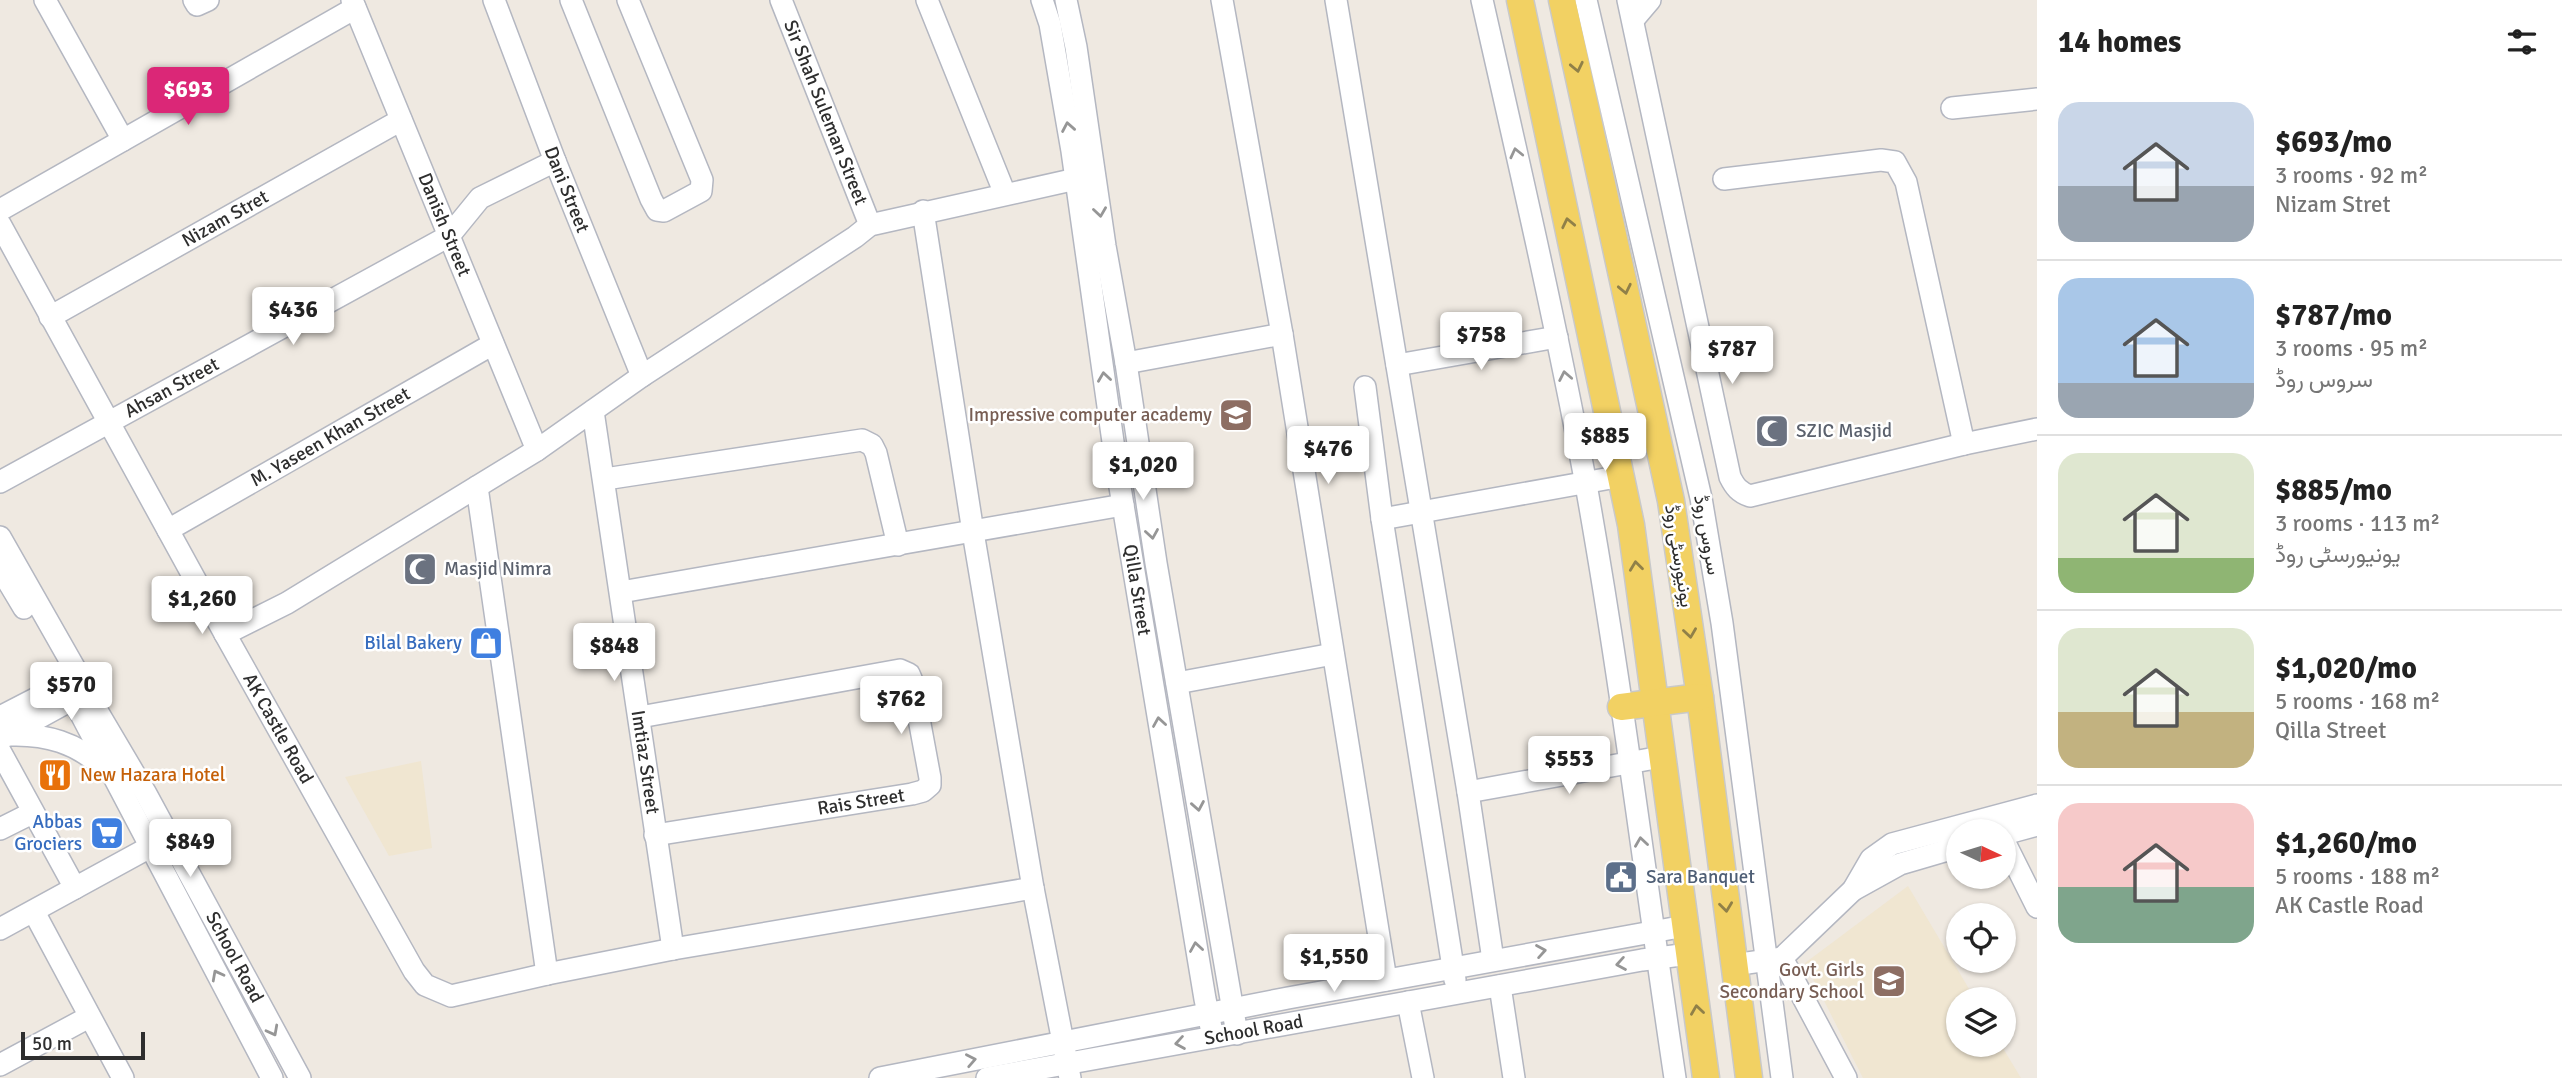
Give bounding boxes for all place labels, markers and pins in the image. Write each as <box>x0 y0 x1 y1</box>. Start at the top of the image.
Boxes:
pin: $693 <box>147 68 229 127</box>
pin: $436 <box>252 288 334 347</box>
pin: $758 <box>1440 312 1522 372</box>
pin: $787 <box>1691 326 1773 386</box>
school or university icon: Impressive computer academy <box>1217 396 1255 434</box>
place label: Impressive computer academy <box>969 403 1212 427</box>
mosque icon: SZIC Masjid <box>1753 412 1791 450</box>
pin: $885 <box>1564 414 1646 473</box>
place label: SZIC Masjid <box>1796 419 1892 443</box>
pin: $476 <box>1287 426 1369 486</box>
pin: $1,020 <box>1086 442 1200 502</box>
mosque icon: Masjid Nimra <box>401 550 439 588</box>
place label: Masjid Nimra <box>444 557 552 581</box>
pin: $1,260 <box>145 576 259 636</box>
shop icon: Bilal Bakery <box>467 624 505 662</box>
pin: $848 <box>573 624 655 683</box>
place label: Bilal Bakery <box>364 631 462 655</box>
pin: $570 <box>30 662 112 722</box>
pin: $762 <box>860 676 942 736</box>
pin: $553 <box>1528 736 1610 796</box>
restaurant icon: New Hazara Hotel <box>36 756 74 794</box>
place label: New Hazara Hotel <box>80 763 225 787</box>
place label: Abbas Grociers <box>14 810 82 856</box>
supermarket icon: Abbas Grociers <box>88 814 126 852</box>
pin: $849 <box>149 820 231 879</box>
public building icon: Sara Banquet <box>1602 858 1640 896</box>
place label: Sara Banquet <box>1646 865 1755 889</box>
pin: $1,550 <box>1277 934 1391 994</box>
place label: Govt. Girls Secondary School <box>1719 958 1864 1004</box>
school or university icon: Govt. Girls Secondary School <box>1870 962 1908 1000</box>

